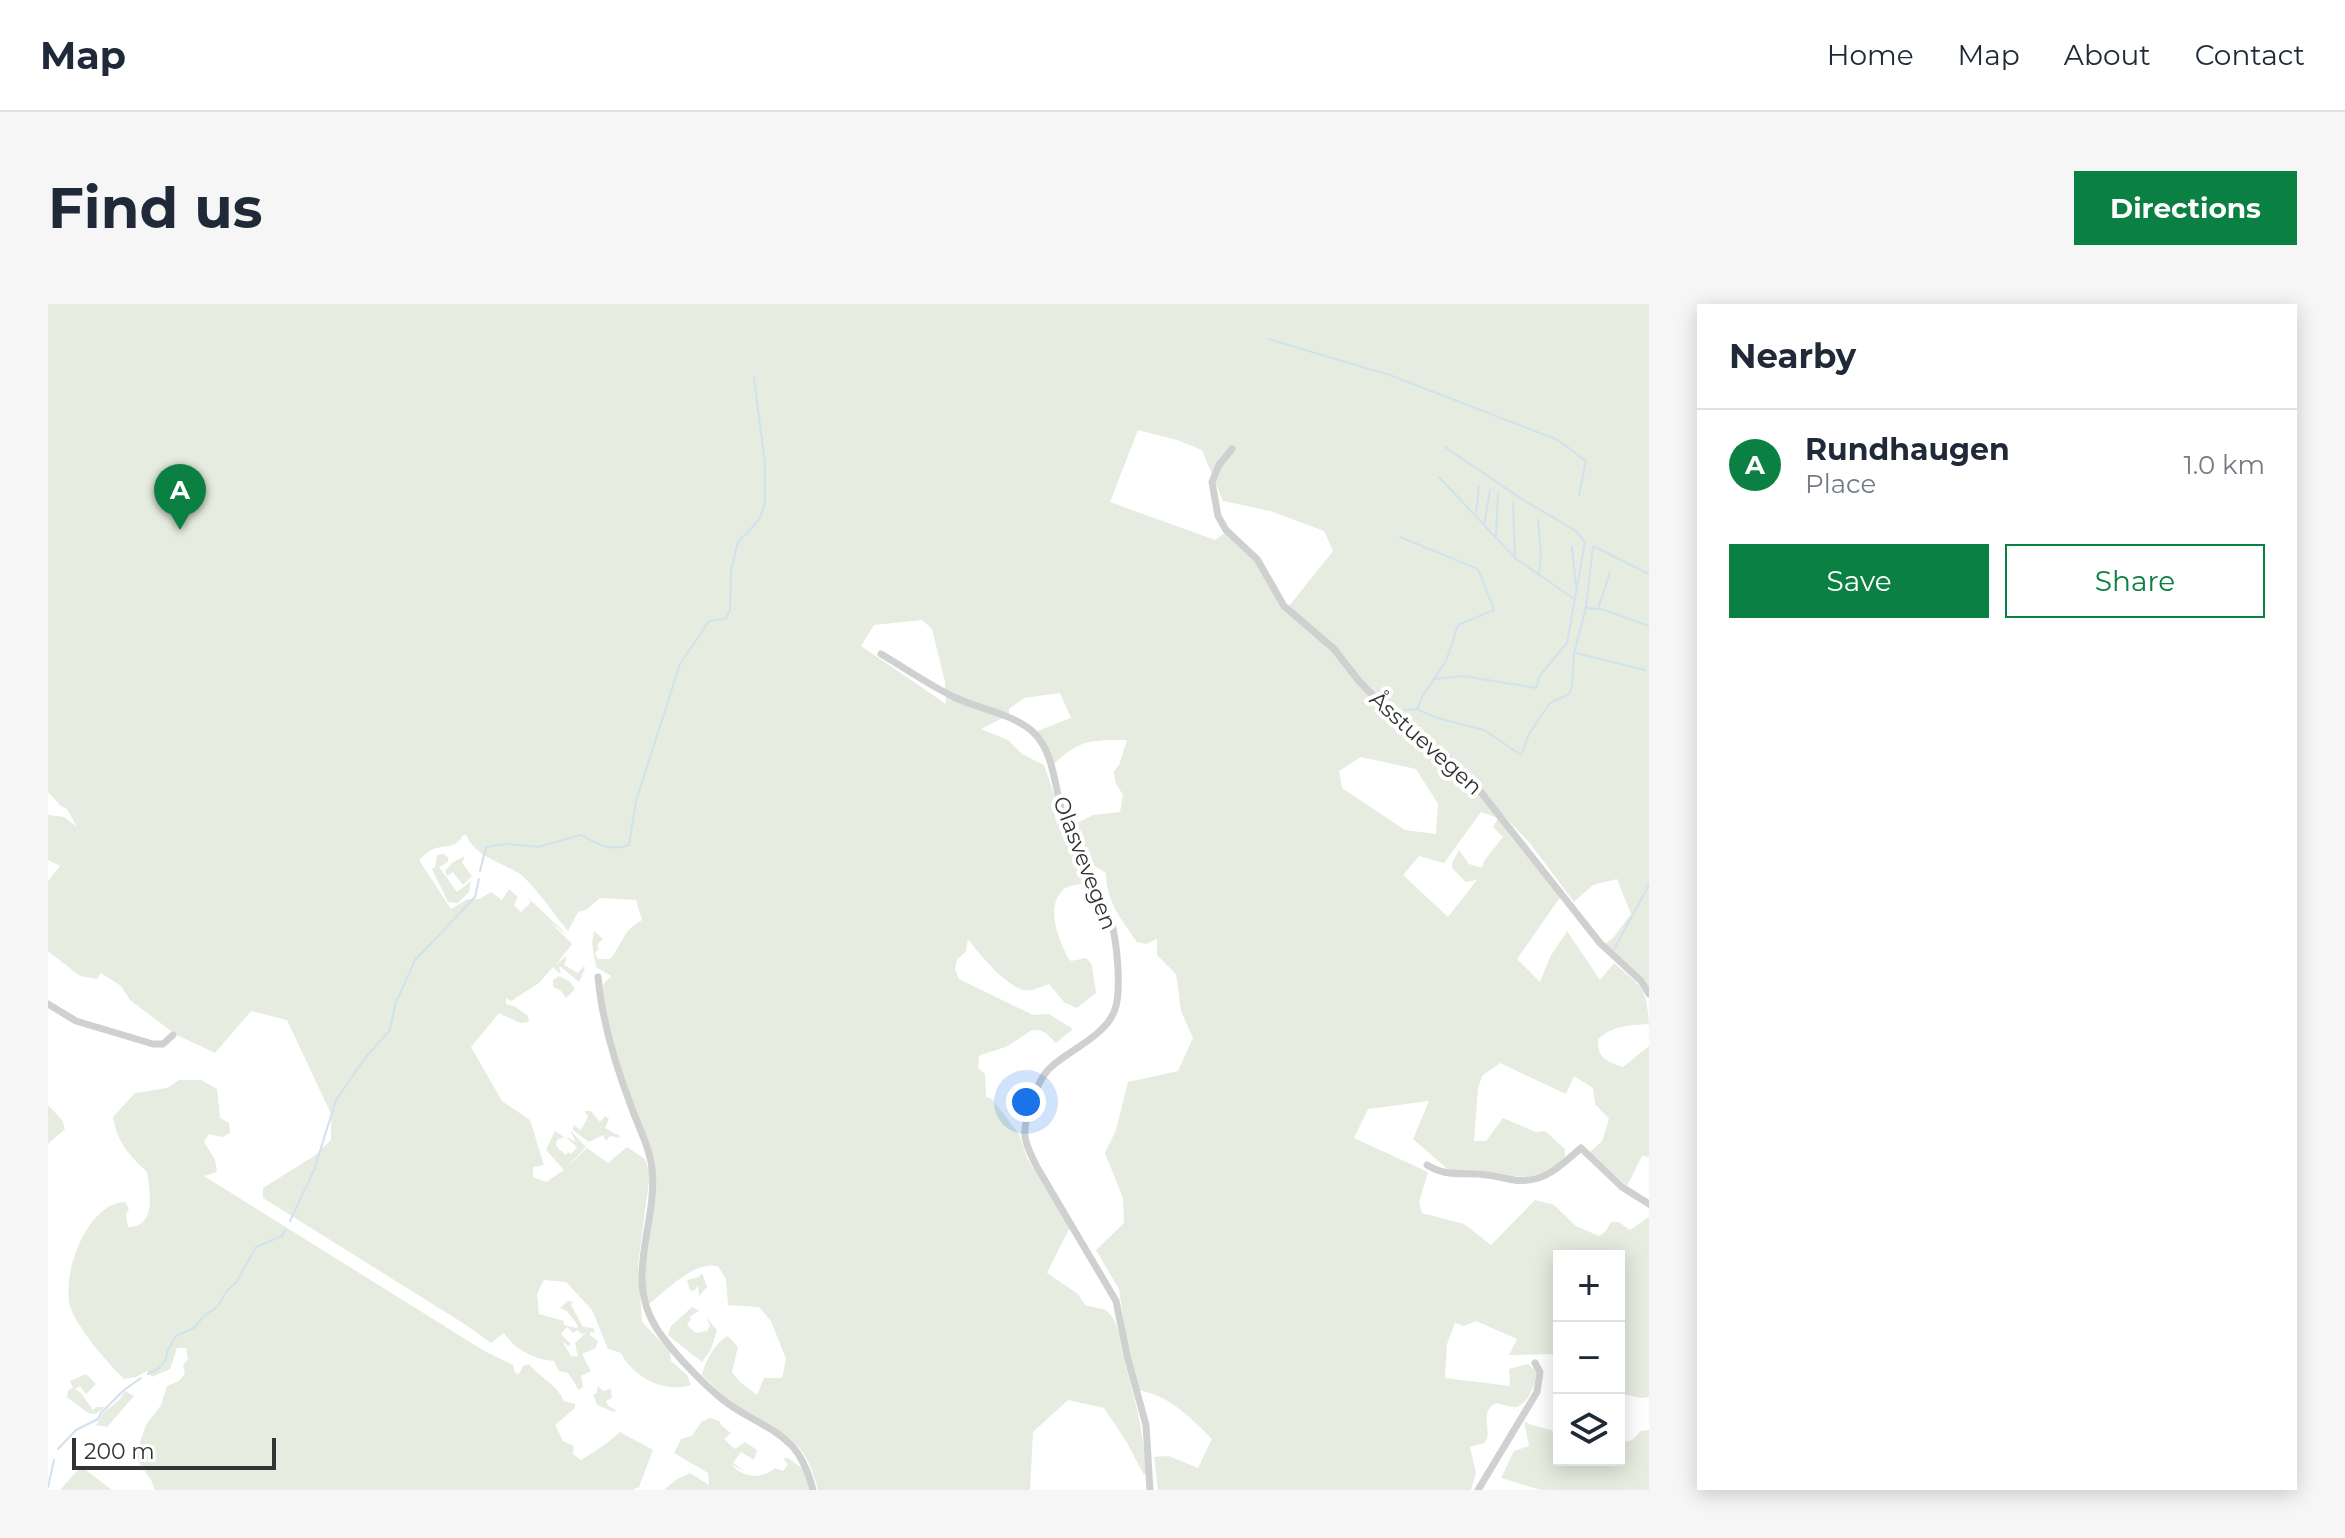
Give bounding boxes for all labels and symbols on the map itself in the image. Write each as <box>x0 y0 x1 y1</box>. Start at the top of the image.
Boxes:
pin: A <box>154 464 206 530</box>
street label: Åsstuevegen <box>1364 685 1488 801</box>
street label: Olasvevegen <box>1047 793 1123 933</box>
your location <box>1006 1082 1046 1122</box>
scale bar <box>72 1434 276 1470</box>

